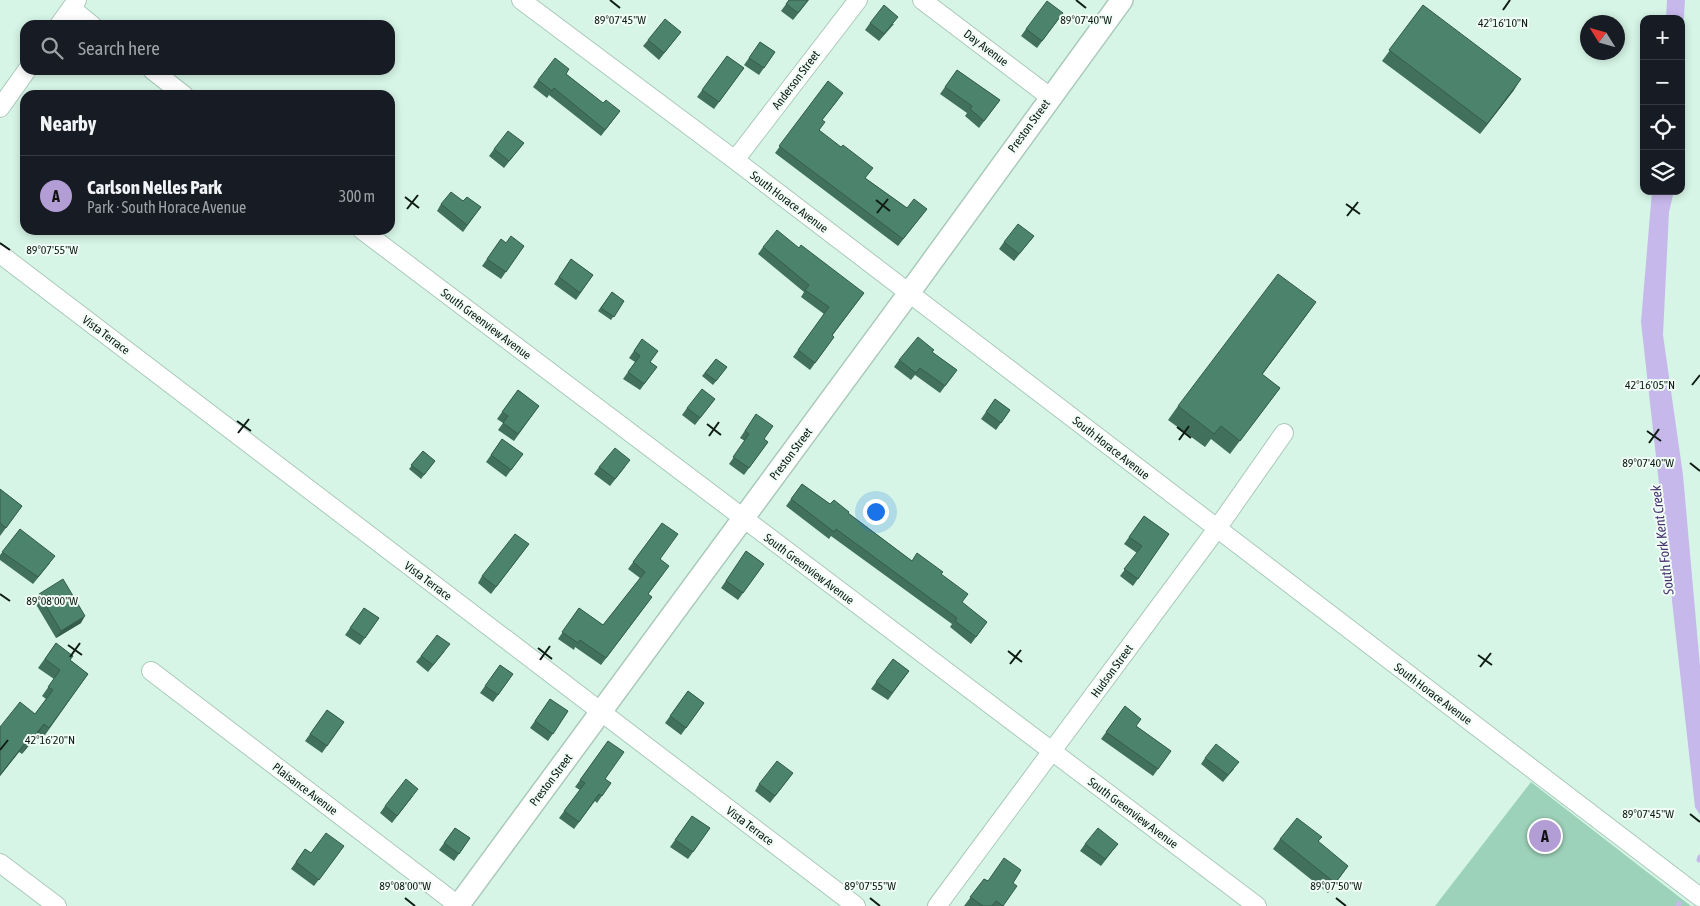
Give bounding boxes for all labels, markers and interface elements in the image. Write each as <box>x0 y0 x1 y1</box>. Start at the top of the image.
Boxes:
text: 89°07'45"W <box>594 13 646 27</box>
text: 89°07'40"W <box>1060 13 1112 27</box>
north arrow <box>1580 15 1625 60</box>
map controls <box>1640 15 1685 195</box>
button: + <box>1640 15 1685 60</box>
text: 42°16'10"N <box>1478 16 1528 30</box>
search box <box>20 20 395 75</box>
street label: Day Avenue <box>961 27 1011 69</box>
icon: search <box>38 34 66 62</box>
text: Search here <box>78 37 160 59</box>
street label: Anderson Street <box>769 47 823 112</box>
button: − <box>1640 60 1685 105</box>
street label: Preston Street <box>1005 96 1053 155</box>
button: locate <box>1640 105 1685 150</box>
text: Nearby <box>40 111 96 135</box>
button: layers <box>1640 150 1685 195</box>
street label: South Horace Avenue <box>747 168 831 236</box>
text: Carlson Nelles Park <box>87 176 222 198</box>
text: A <box>52 187 60 205</box>
text: 300 m <box>339 187 375 205</box>
text: Park · South Horace Avenue <box>87 198 246 216</box>
text: 89°07'55"W <box>26 243 78 257</box>
street label: South Greenview Avenue <box>438 286 534 362</box>
street label: Vista Terrace <box>79 313 133 357</box>
text: 42°16'05"N <box>1625 378 1675 392</box>
street label: South Horace Avenue <box>1070 414 1152 482</box>
street label: Preston Street <box>767 425 816 483</box>
text: 89°07'40"W <box>1622 456 1674 470</box>
water label: South Fork Kent Creek <box>1647 483 1677 597</box>
your location <box>863 499 889 525</box>
street label: South Greenview Avenue <box>761 531 857 607</box>
street label: Vista Terrace <box>401 559 455 603</box>
text: 89°08'00"W <box>26 594 78 608</box>
street label: Hudson Street <box>1088 641 1136 700</box>
street label: South Horace Avenue <box>1391 660 1475 728</box>
text: 42°16'20"N <box>25 733 75 747</box>
street label: Preston Street <box>527 751 576 809</box>
street label: Plaisance Avenue <box>270 760 340 818</box>
street label: South Greenview Avenue <box>1085 775 1181 851</box>
street label: Vista Terrace <box>723 804 777 848</box>
text: 89°07'45"W <box>1622 807 1674 821</box>
pin: A <box>1529 817 1561 855</box>
text: 89°08'00"W <box>379 879 431 893</box>
text: 89°07'55"W <box>844 879 896 893</box>
text: 89°07'50"W <box>1310 879 1362 893</box>

